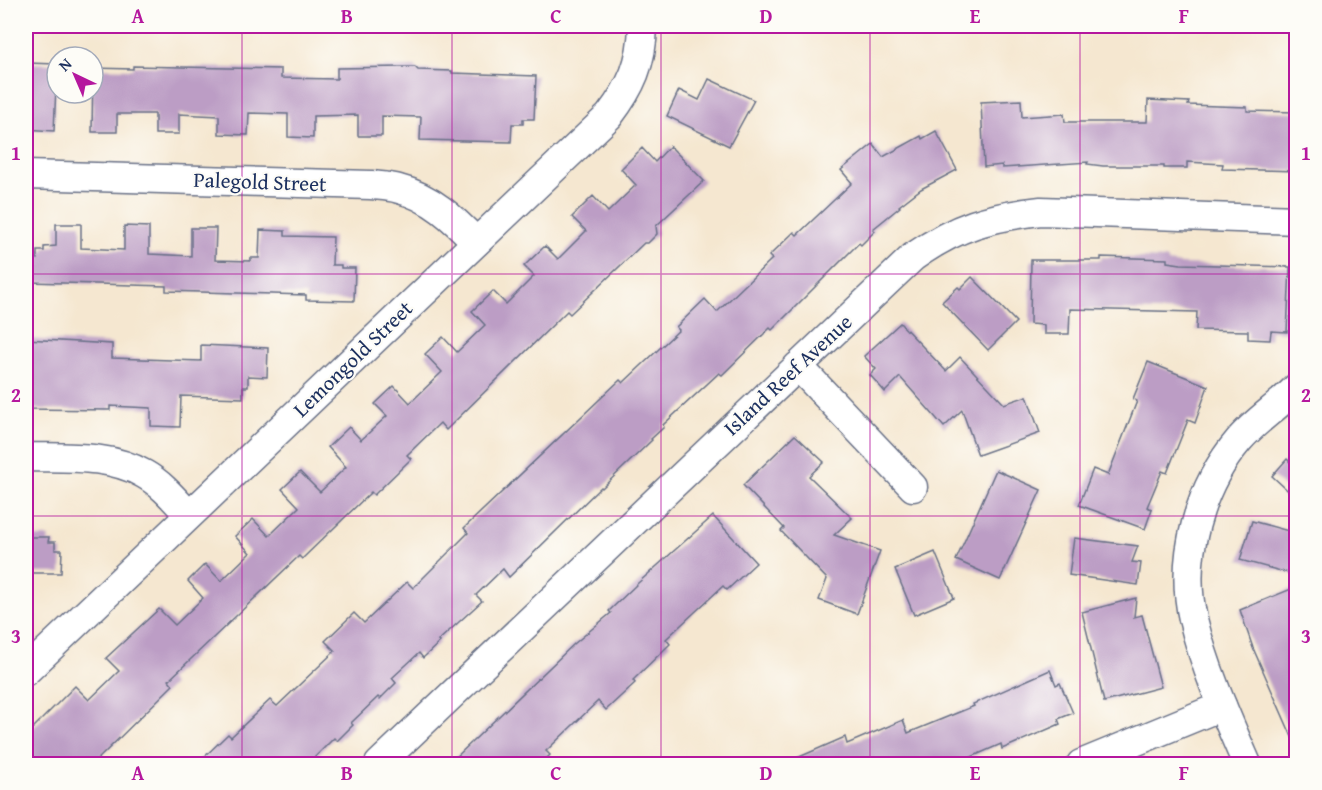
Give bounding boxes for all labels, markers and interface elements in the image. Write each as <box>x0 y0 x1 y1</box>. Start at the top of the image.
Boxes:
text: A <box>132 1 145 30</box>
text: B <box>341 1 353 30</box>
text: C <box>550 1 562 30</box>
text: D <box>759 1 773 30</box>
text: E <box>970 1 981 30</box>
text: F <box>1179 1 1189 30</box>
north arrow <box>45 45 105 105</box>
text: N <box>52 52 77 77</box>
text: 1 <box>11 138 21 167</box>
text: 1 <box>1301 138 1311 167</box>
street label: Palegold Street <box>193 164 328 199</box>
street label: Lemongold Street <box>286 293 420 424</box>
street label: Island Reef Avenue <box>716 307 859 443</box>
text: 2 <box>11 380 21 409</box>
text: 2 <box>1301 380 1311 409</box>
text: 3 <box>11 621 21 650</box>
text: 3 <box>1301 621 1311 650</box>
text: A <box>132 758 145 787</box>
text: B <box>341 758 353 787</box>
text: C <box>550 758 562 787</box>
text: D <box>759 758 773 787</box>
text: E <box>970 758 981 787</box>
text: F <box>1179 758 1189 787</box>

